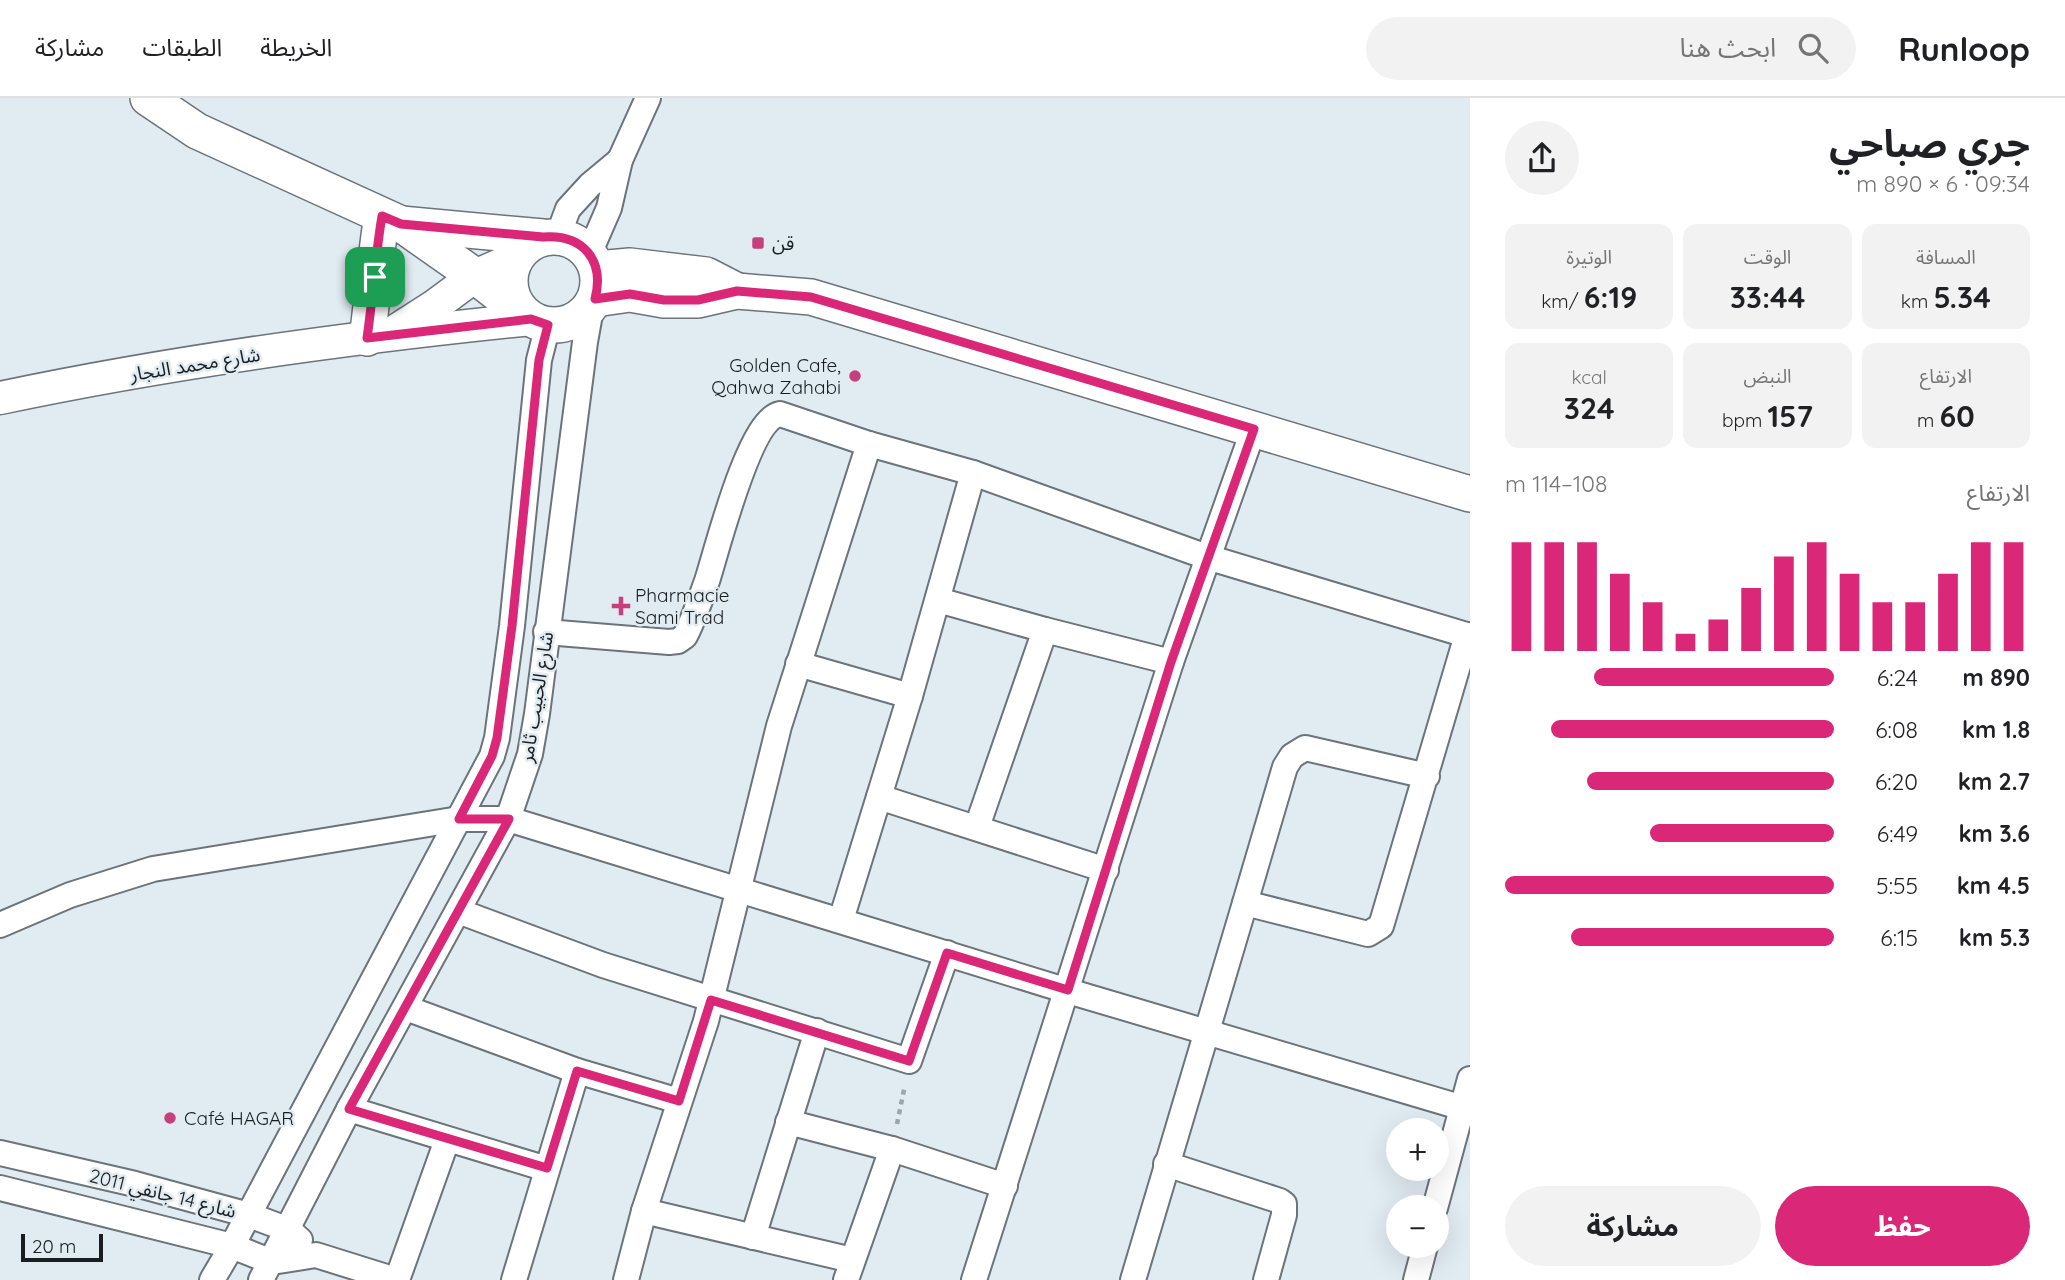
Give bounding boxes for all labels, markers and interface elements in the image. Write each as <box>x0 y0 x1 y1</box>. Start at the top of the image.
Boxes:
search box <box>1366 17 1856 80</box>
text: Runloop <box>1898 28 2030 69</box>
icon: search <box>1794 29 1832 67</box>
text: ابحث هنا <box>1679 31 1776 64</box>
text: مشاركة <box>35 32 104 62</box>
text: الطبقات <box>142 32 222 62</box>
text: الخريطة <box>260 32 332 62</box>
text: جري صباحي <box>1829 119 2030 167</box>
button: share <box>1505 121 1579 195</box>
text: 09:34 · 6 × 890 m <box>1856 169 2030 198</box>
place label: قن <box>772 231 794 255</box>
marker: قن <box>750 235 766 251</box>
text: الوتيرة <box>1566 245 1612 269</box>
text: الوقت <box>1744 245 1791 269</box>
text: المسافة <box>1916 245 1976 269</box>
pin <box>345 247 405 307</box>
icon: arrive <box>356 258 394 296</box>
text: 6:19 <box>1584 278 1637 316</box>
text: 33:44 <box>1730 278 1805 316</box>
text: 5.34 <box>1934 278 1991 316</box>
text: /km <box>1541 289 1584 313</box>
text: km <box>1901 289 1934 313</box>
street label: شارع محمد النجار <box>127 342 262 388</box>
place label: Golden Cafe, Qahwa Zahabi <box>711 353 841 399</box>
text: النبض <box>1743 364 1792 388</box>
text: الارتفاع <box>1920 364 1972 388</box>
text: kcal <box>1571 365 1607 389</box>
marker: Golden Cafe, Qahwa Zahabi <box>847 368 863 384</box>
text: 324 <box>1564 389 1615 427</box>
text: 157 <box>1768 397 1813 435</box>
text: 60 <box>1940 397 1975 435</box>
text: bpm <box>1722 408 1768 432</box>
text: m <box>1917 408 1940 432</box>
text: 108–114 m <box>1505 469 1607 498</box>
text: الارتفاع <box>1967 478 2030 507</box>
place label: Pharmacie Sami Trad <box>635 583 729 629</box>
marker: Pharmacie Sami Trad <box>613 598 629 614</box>
street label: شارع الحبيب ثامر <box>514 630 560 765</box>
text: 6:24 <box>1877 663 1918 692</box>
text: 890 m <box>1963 663 2030 692</box>
text: 6:08 <box>1875 715 1918 744</box>
text: 1.8 km <box>1962 715 2030 744</box>
text: 6:20 <box>1875 767 1918 796</box>
text: 2.7 km <box>1958 767 2030 796</box>
text: 6:49 <box>1877 819 1918 848</box>
text: 3.6 km <box>1958 819 2030 848</box>
text: 5:55 <box>1876 871 1918 900</box>
text: 4.5 km <box>1957 871 2030 900</box>
text: 6:15 <box>1880 923 1918 952</box>
text: 5.3 km <box>1959 923 2030 952</box>
place label: Café HAGAR <box>184 1106 294 1130</box>
marker: Café HAGAR <box>162 1110 178 1126</box>
map controls <box>1386 1118 1449 1258</box>
button: + <box>1386 1118 1449 1181</box>
street label: شارع 14 جانفي 2011 <box>86 1163 239 1226</box>
button: مشاركة <box>1505 1186 1761 1266</box>
button: حفظ <box>1775 1186 2030 1266</box>
button: − <box>1386 1195 1449 1258</box>
scale bar <box>21 1231 103 1263</box>
text: 20 m <box>32 1234 76 1258</box>

